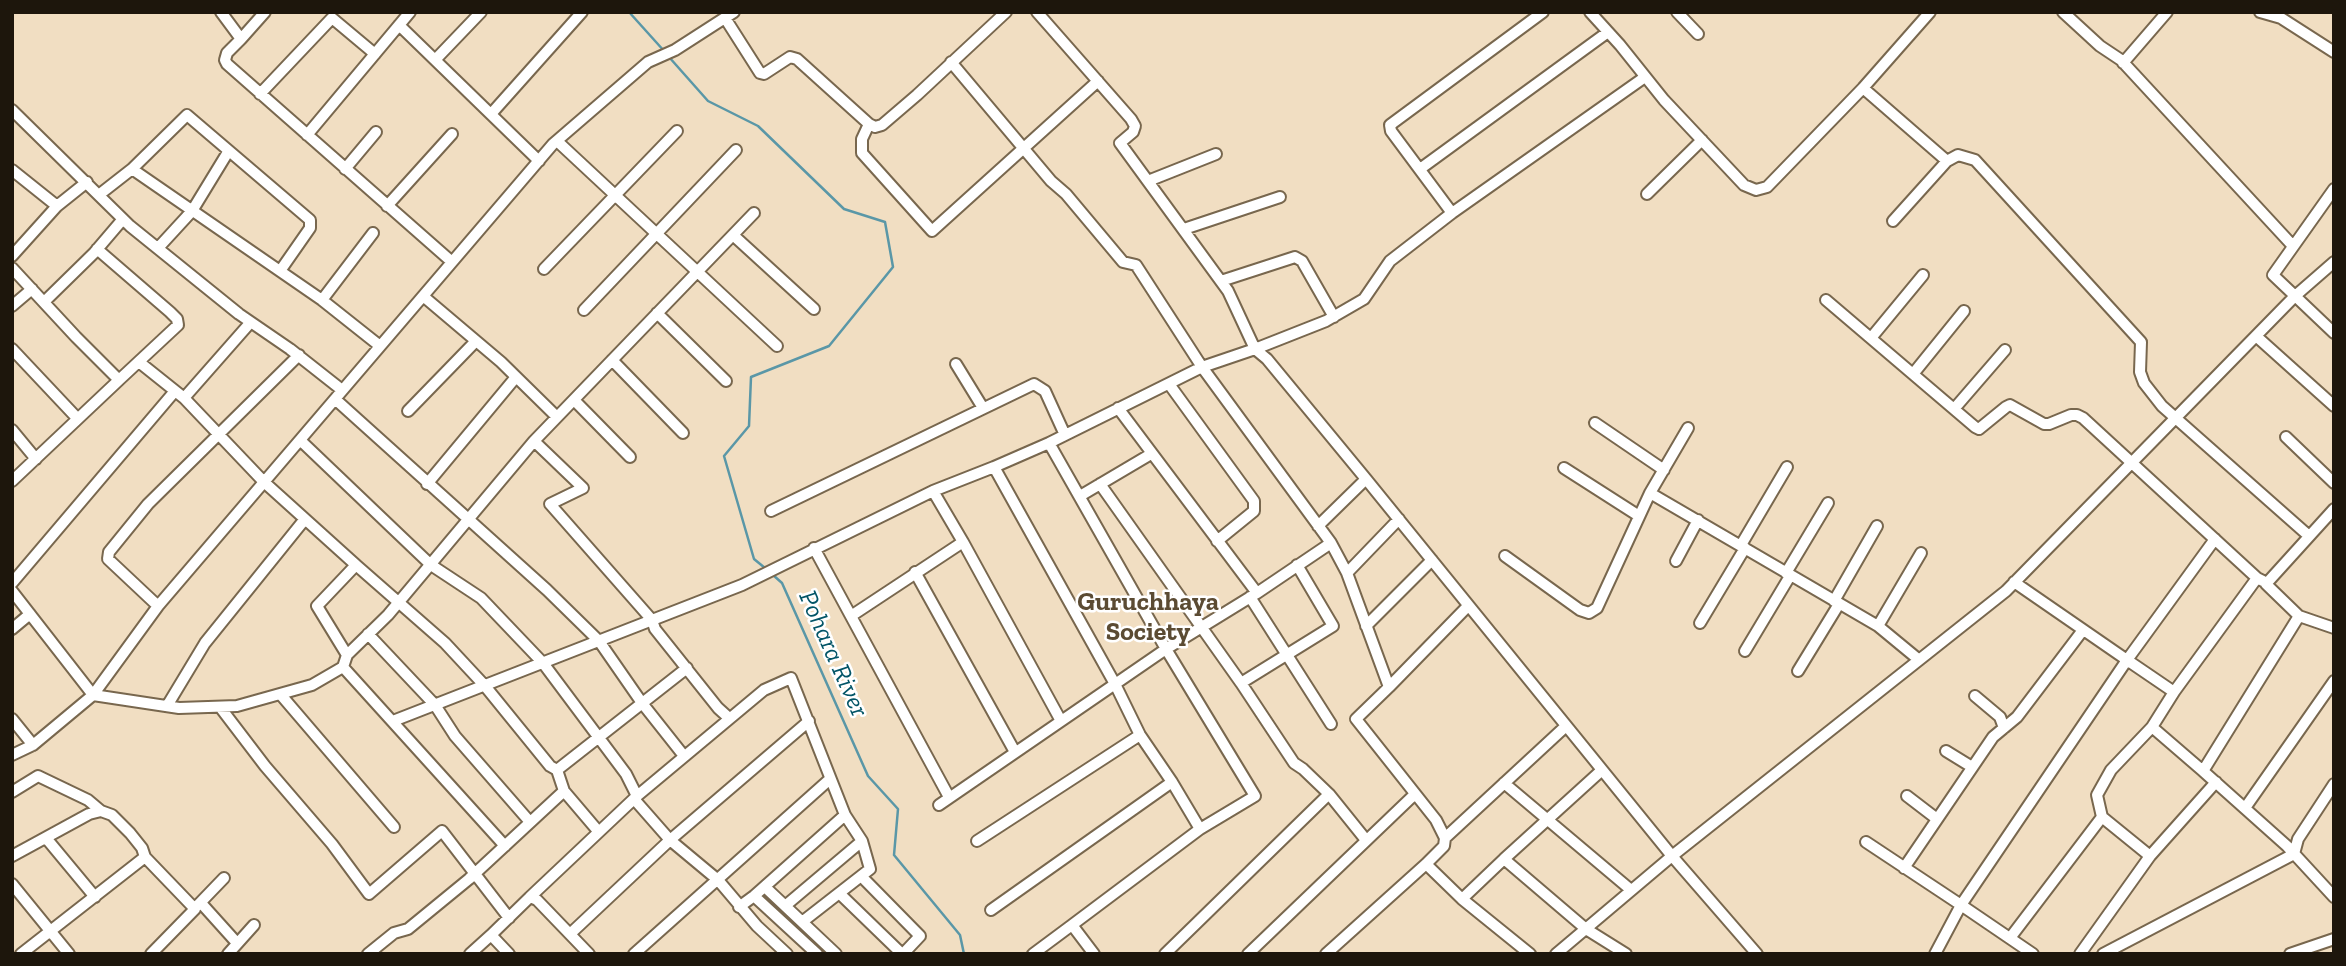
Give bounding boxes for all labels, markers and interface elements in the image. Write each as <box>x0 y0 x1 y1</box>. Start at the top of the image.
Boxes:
water label: Pohara River <box>791 586 875 722</box>
district label: Guruchhaya Society <box>1077 587 1219 648</box>

